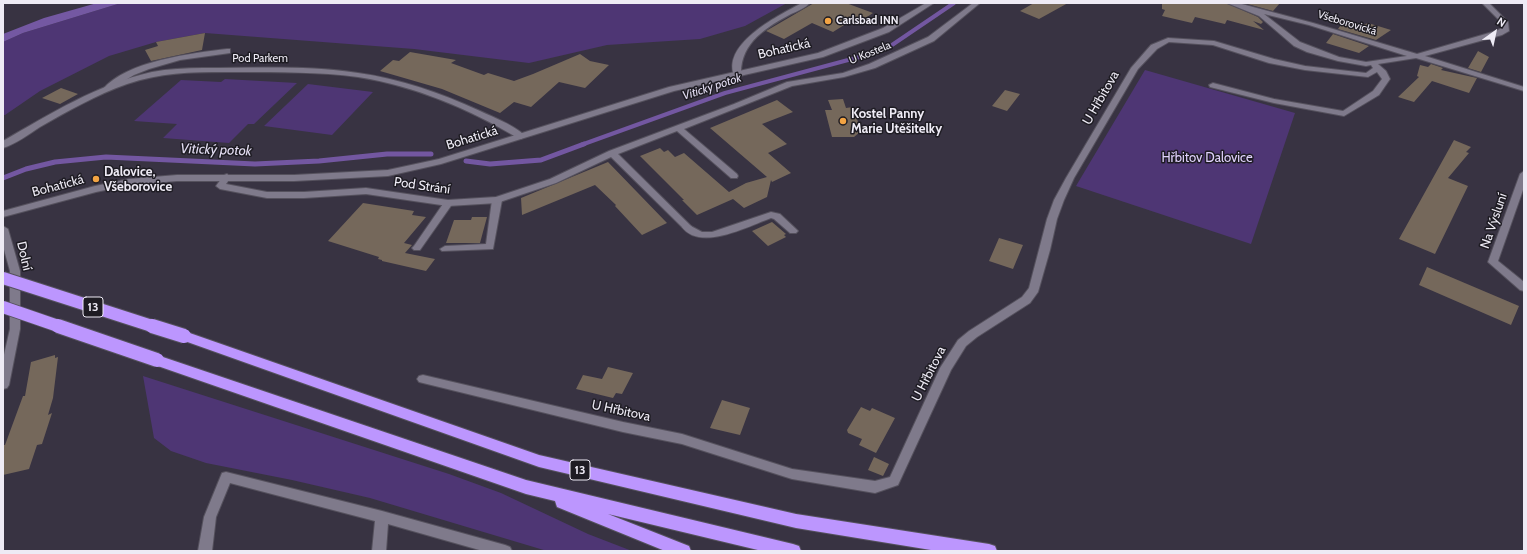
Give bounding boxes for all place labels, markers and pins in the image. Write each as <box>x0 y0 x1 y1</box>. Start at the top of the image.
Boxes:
place label: Carlsbad INN <box>836 14 899 28</box>
marker: Carlsbad INN <box>823 16 833 26</box>
place label: Kostel Panny Marie Utěšitelky <box>851 106 942 137</box>
marker: Kostel Panny Marie Utěšitelky <box>838 116 848 126</box>
place label: Dalovice, Všeborovice <box>104 164 172 195</box>
marker: Dalovice, Všeborovice <box>91 174 101 184</box>

